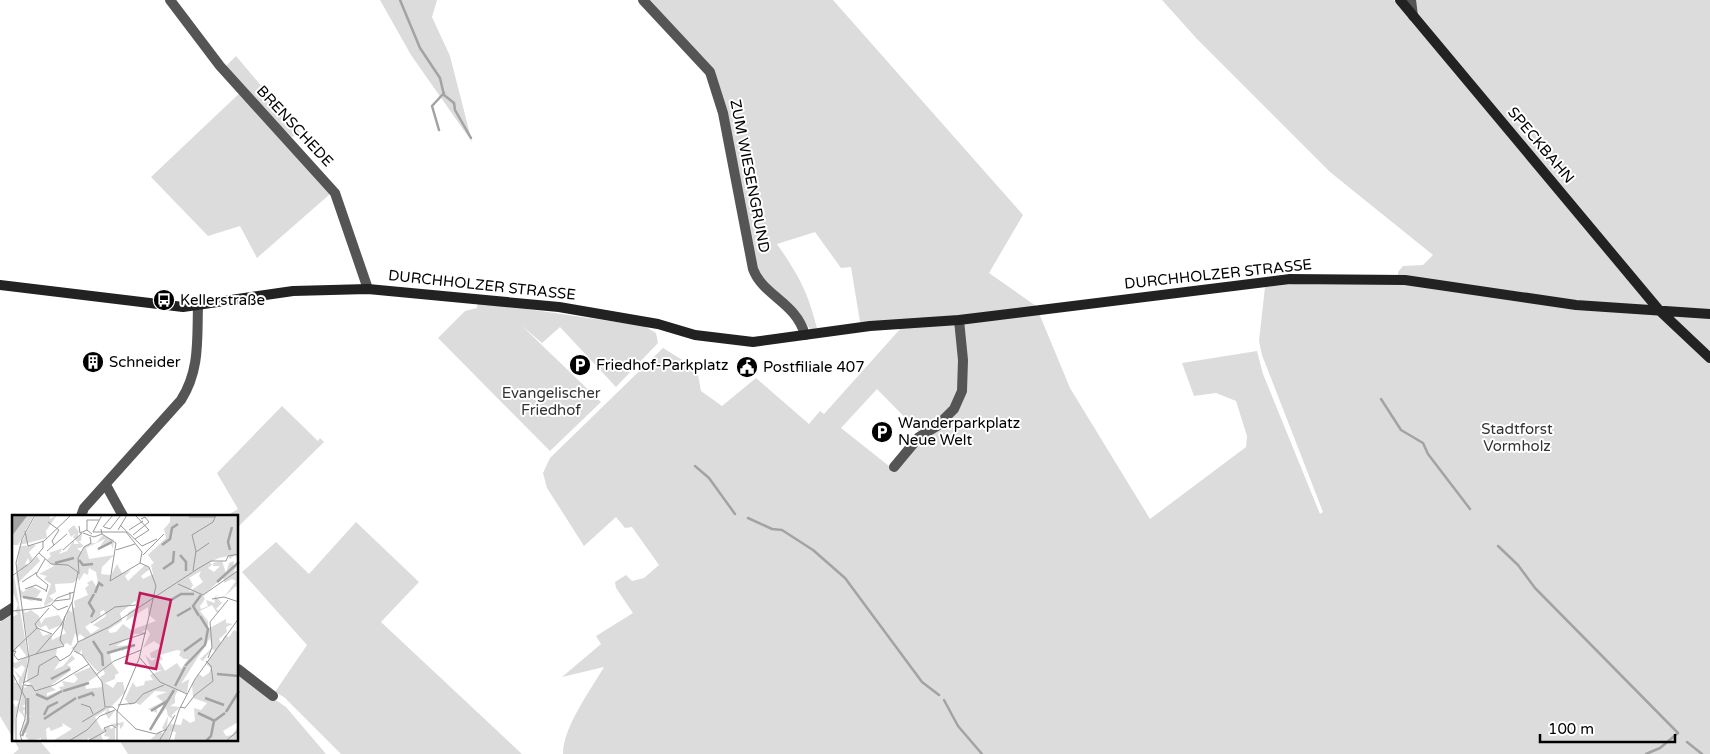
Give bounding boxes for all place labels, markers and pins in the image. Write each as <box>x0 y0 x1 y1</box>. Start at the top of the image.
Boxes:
bus stop icon: Kellerstraße <box>152 288 176 312</box>
place label: Kellerstraße <box>180 291 265 309</box>
building icon: Schneider <box>81 350 105 374</box>
place label: Schneider <box>109 353 181 371</box>
parking icon: Friedhof-Parkplatz <box>568 353 592 377</box>
public building icon: Postfiliale 407 <box>735 355 759 379</box>
place label: Friedhof-Parkplatz <box>596 356 728 374</box>
place label: Postfiliale 407 <box>763 358 865 376</box>
place label: Wanderparkplatz Neue Welt <box>898 414 1020 449</box>
parking icon: Wanderparkplatz Neue Welt <box>870 420 894 444</box>

